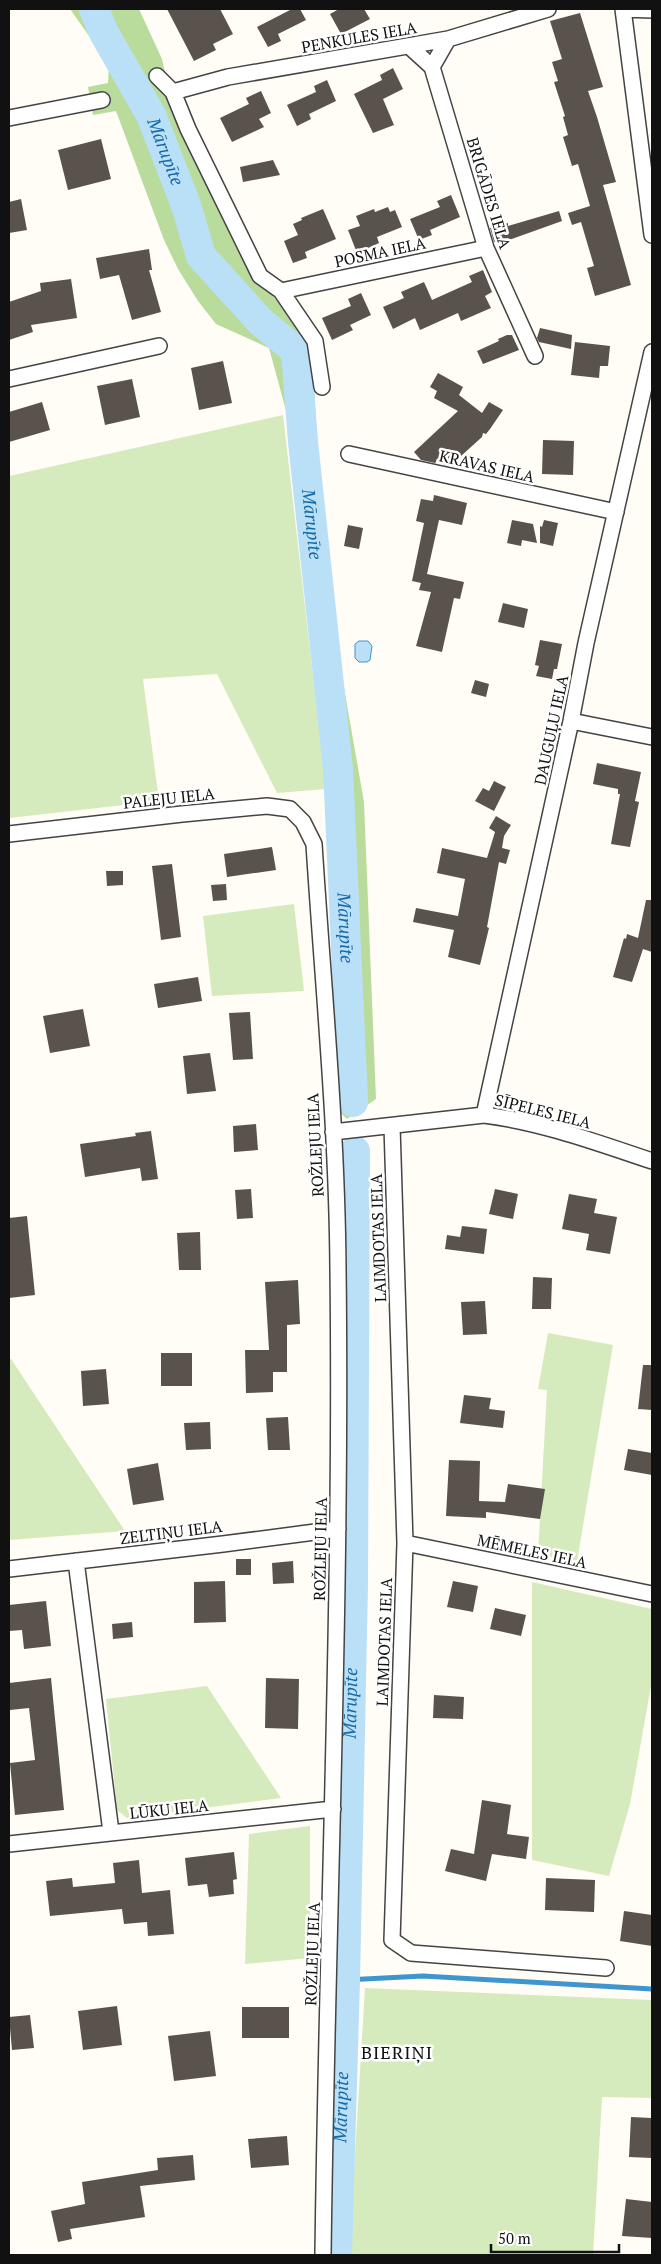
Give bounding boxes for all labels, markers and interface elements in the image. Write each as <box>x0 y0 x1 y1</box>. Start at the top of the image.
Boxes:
street label: PENKULES IELA <box>300 16 419 58</box>
water label: Mārupīte <box>142 113 190 189</box>
street label: BRIGĀDES IELA <box>462 135 516 251</box>
street label: POSMA IELA <box>332 232 428 272</box>
street label: KRAVAS IELA <box>437 444 537 488</box>
water label: Mārupīte <box>297 487 329 561</box>
street label: DAUGUĻU IELA <box>529 673 573 787</box>
street label: PALEJU IELA <box>122 782 216 814</box>
water label: Mārupīte <box>333 891 360 964</box>
street label: SĪPELES IELA <box>493 1088 593 1134</box>
street label: ROŽLEJU IELA <box>301 1093 329 1197</box>
street label: LAIMDOTAS IELA <box>365 1173 391 1303</box>
street label: ROŽLEJU IELA <box>308 1497 332 1601</box>
street label: ZELTIŅU IELA <box>119 1515 223 1549</box>
street label: MĒMELES IELA <box>475 1529 589 1573</box>
street label: LAIMDOTAS IELA <box>371 1577 397 1707</box>
water label: Mārupīte <box>337 1668 362 1740</box>
street label: LŪKU IELA <box>128 1794 210 1824</box>
street label: ROŽLEJU IELA <box>299 1902 325 2006</box>
district label: BIERIŅI <box>361 2040 433 2064</box>
water label: Mārupīte <box>327 2071 353 2144</box>
scale bar <box>491 2222 618 2254</box>
text: 50 m <box>498 2228 531 2248</box>

